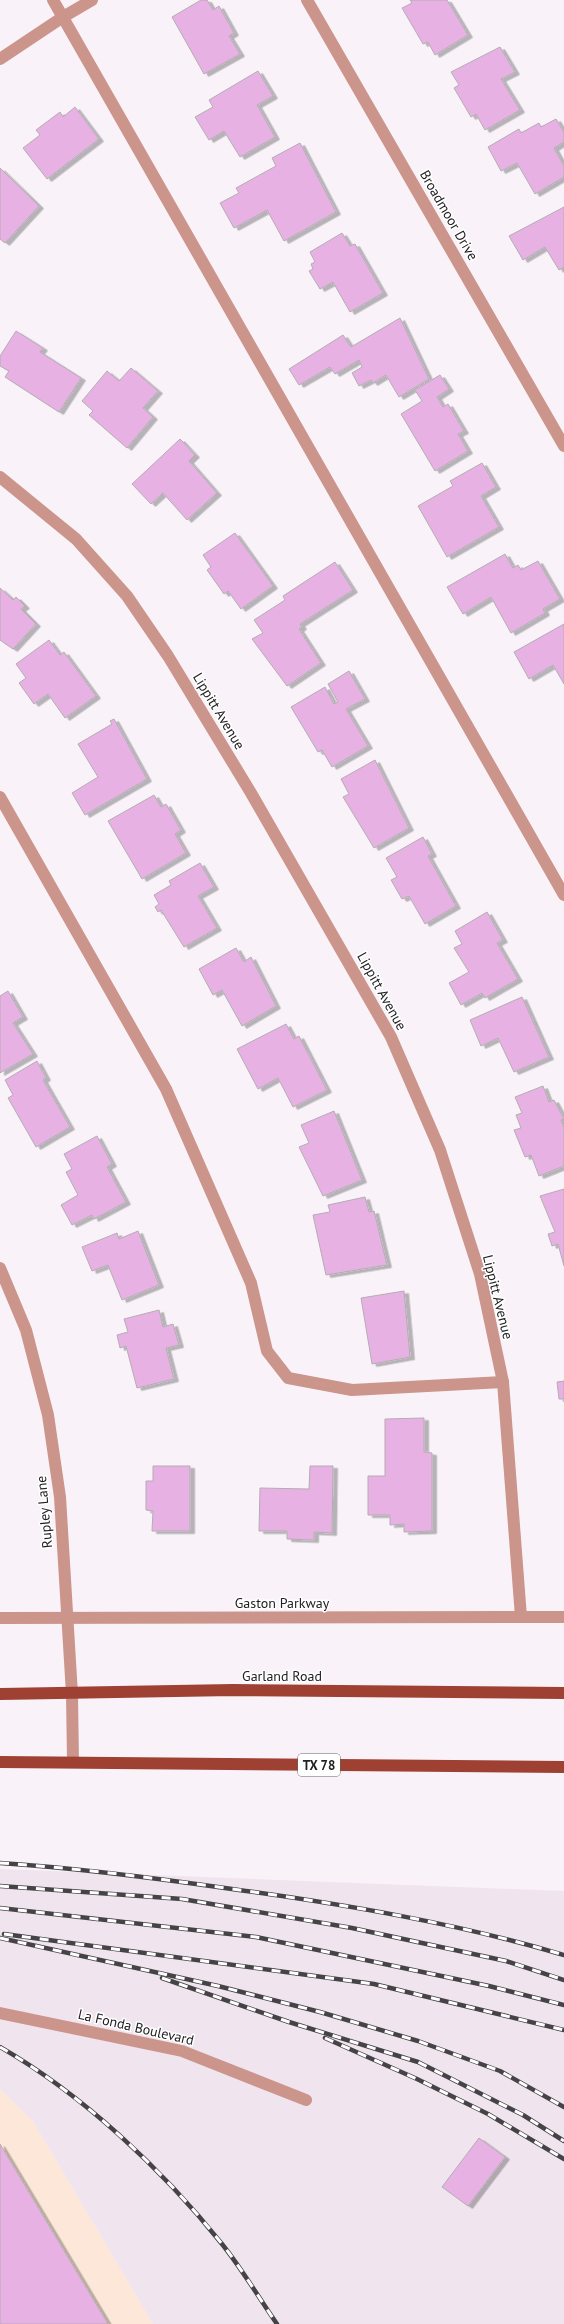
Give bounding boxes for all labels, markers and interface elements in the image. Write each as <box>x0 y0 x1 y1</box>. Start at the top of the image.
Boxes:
street label: Broadmoor Drive <box>416 167 482 263</box>
street label: Lippitt Avenue <box>189 669 249 753</box>
street label: Lippitt Avenue <box>353 949 411 1033</box>
street label: Lippitt Avenue <box>479 1253 517 1341</box>
street label: Rupley Lane <box>32 1475 56 1549</box>
street label: Gaston Parkway <box>235 1594 330 1612</box>
street label: Garland Road <box>242 1667 322 1685</box>
road number: TX 78 <box>298 1754 340 1776</box>
street label: La Fonda Boulevard <box>76 2005 196 2049</box>

